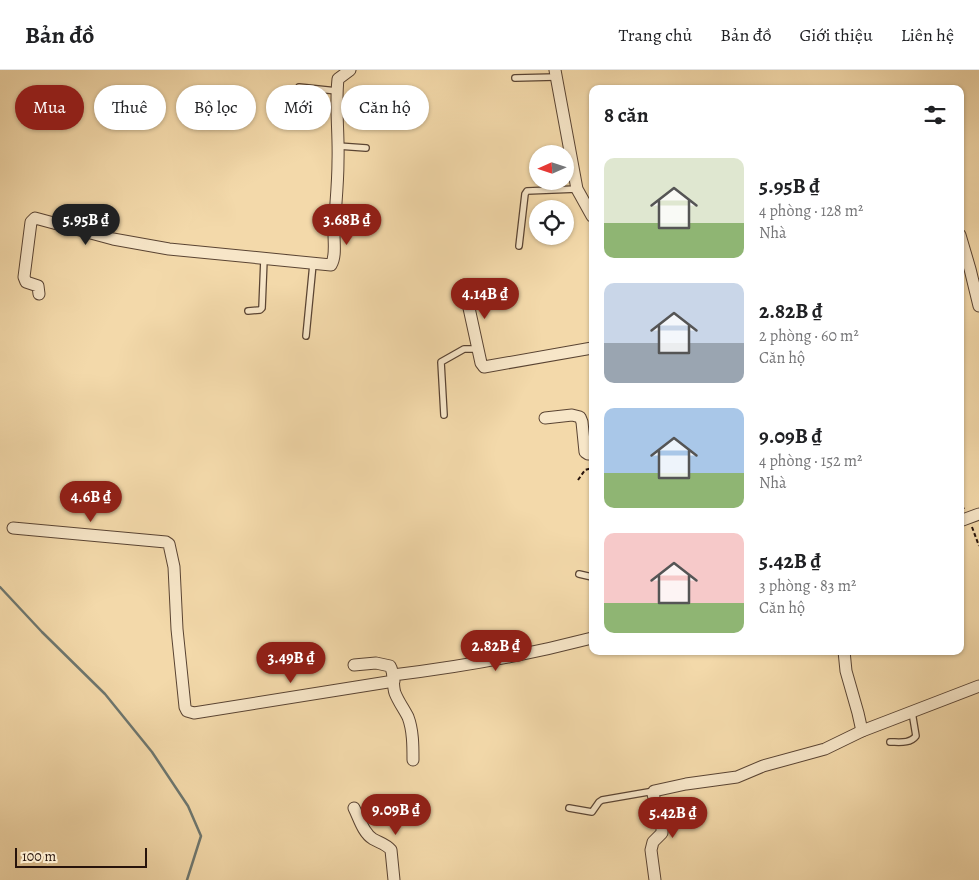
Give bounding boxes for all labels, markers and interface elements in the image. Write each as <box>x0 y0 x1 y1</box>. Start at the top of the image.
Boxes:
text: Bản đồ <box>25 19 94 51</box>
text: Trang chủ <box>618 23 692 47</box>
text: Bản đồ <box>720 23 772 47</box>
text: Giới thiệu <box>800 23 873 47</box>
text: Liên hệ <box>901 23 954 47</box>
chip: Mua <box>15 85 84 130</box>
chip: Thuê <box>94 85 166 130</box>
chip: Bộ lọc <box>176 85 256 130</box>
chip: Mới <box>266 85 331 130</box>
chip: Căn hộ <box>341 85 429 130</box>
text: 8 căn <box>604 101 648 129</box>
icon: filters <box>921 101 949 129</box>
north arrow <box>529 145 574 190</box>
map controls <box>529 145 574 245</box>
text: 5.95B ₫ <box>759 172 820 200</box>
icon: home <box>644 178 704 238</box>
button: locate <box>529 200 574 245</box>
text: 4 phòng · 128 m² <box>759 200 863 222</box>
pin: 5.95B ₫ <box>40 204 132 246</box>
pin: 3.68B ₫ <box>301 204 393 246</box>
text: 5.95B ₫ <box>63 209 109 231</box>
text: 3.68B ₫ <box>323 209 371 231</box>
text: Nhà <box>759 222 787 244</box>
pin: 4.14B ₫ <box>439 278 531 320</box>
text: 4.14B ₫ <box>462 283 508 305</box>
text: 2.82B ₫ <box>759 297 823 325</box>
icon: home <box>644 303 704 363</box>
text: 2 phòng · 60 m² <box>759 325 859 347</box>
text: Căn hộ <box>759 347 805 369</box>
text: 9.09B ₫ <box>759 422 822 450</box>
icon: home <box>644 428 704 488</box>
text: 4 phòng · 152 m² <box>759 450 862 472</box>
text: Nhà <box>759 472 787 494</box>
pin: 4.6B ₫ <box>50 480 132 523</box>
text: 4.6B ₫ <box>71 486 111 508</box>
text: 5.42B ₫ <box>759 547 821 575</box>
icon: home <box>644 553 704 613</box>
text: 3 phòng · 83 m² <box>759 575 856 597</box>
text: Căn hộ <box>759 597 805 619</box>
pin: 2.82B ₫ <box>450 630 542 672</box>
text: 2.82B ₫ <box>472 635 520 657</box>
pin: 3.49B ₫ <box>245 642 337 684</box>
text: 3.49B ₫ <box>267 647 315 669</box>
pin: 9.09B ₫ <box>350 794 442 836</box>
pin: 5.42B ₫ <box>627 796 719 839</box>
text: 9.09B ₫ <box>372 799 420 821</box>
text: 5.42B ₫ <box>649 802 697 824</box>
scale bar <box>15 845 148 868</box>
text: 100 m <box>22 847 56 866</box>

